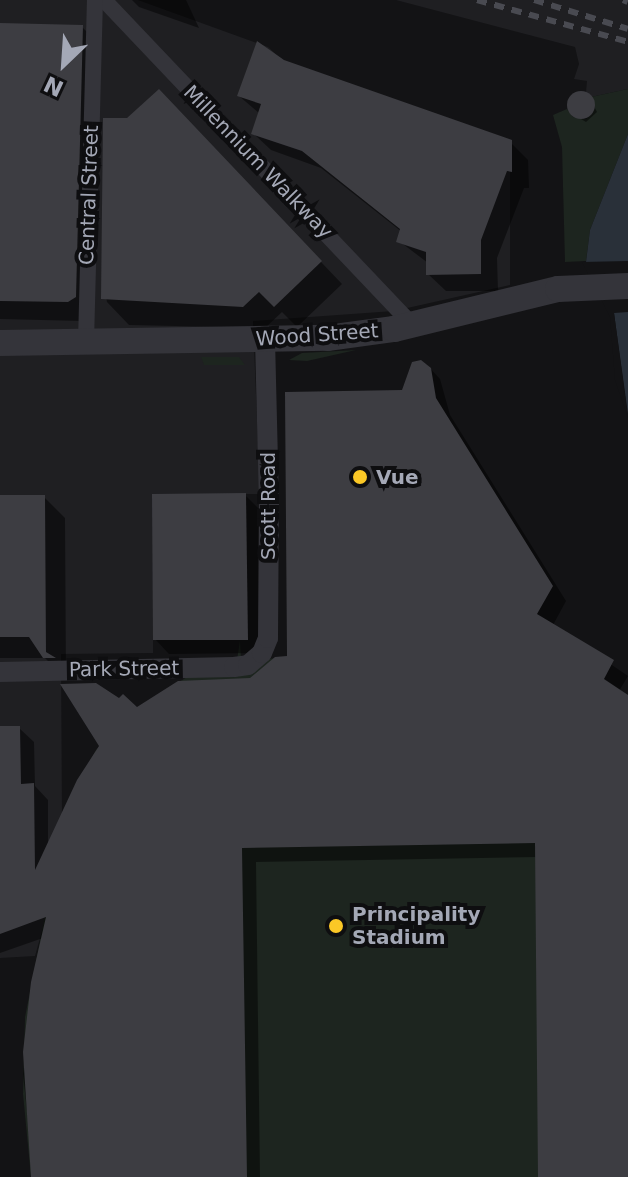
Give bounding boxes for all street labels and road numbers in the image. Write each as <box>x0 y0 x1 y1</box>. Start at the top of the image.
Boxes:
street label: Millennium Walkway <box>179 80 337 244</box>
street label: Central Street <box>75 125 103 265</box>
street label: Wood Street <box>255 319 379 351</box>
street label: Scott Road <box>256 452 280 560</box>
street label: Park Street <box>69 656 179 682</box>

